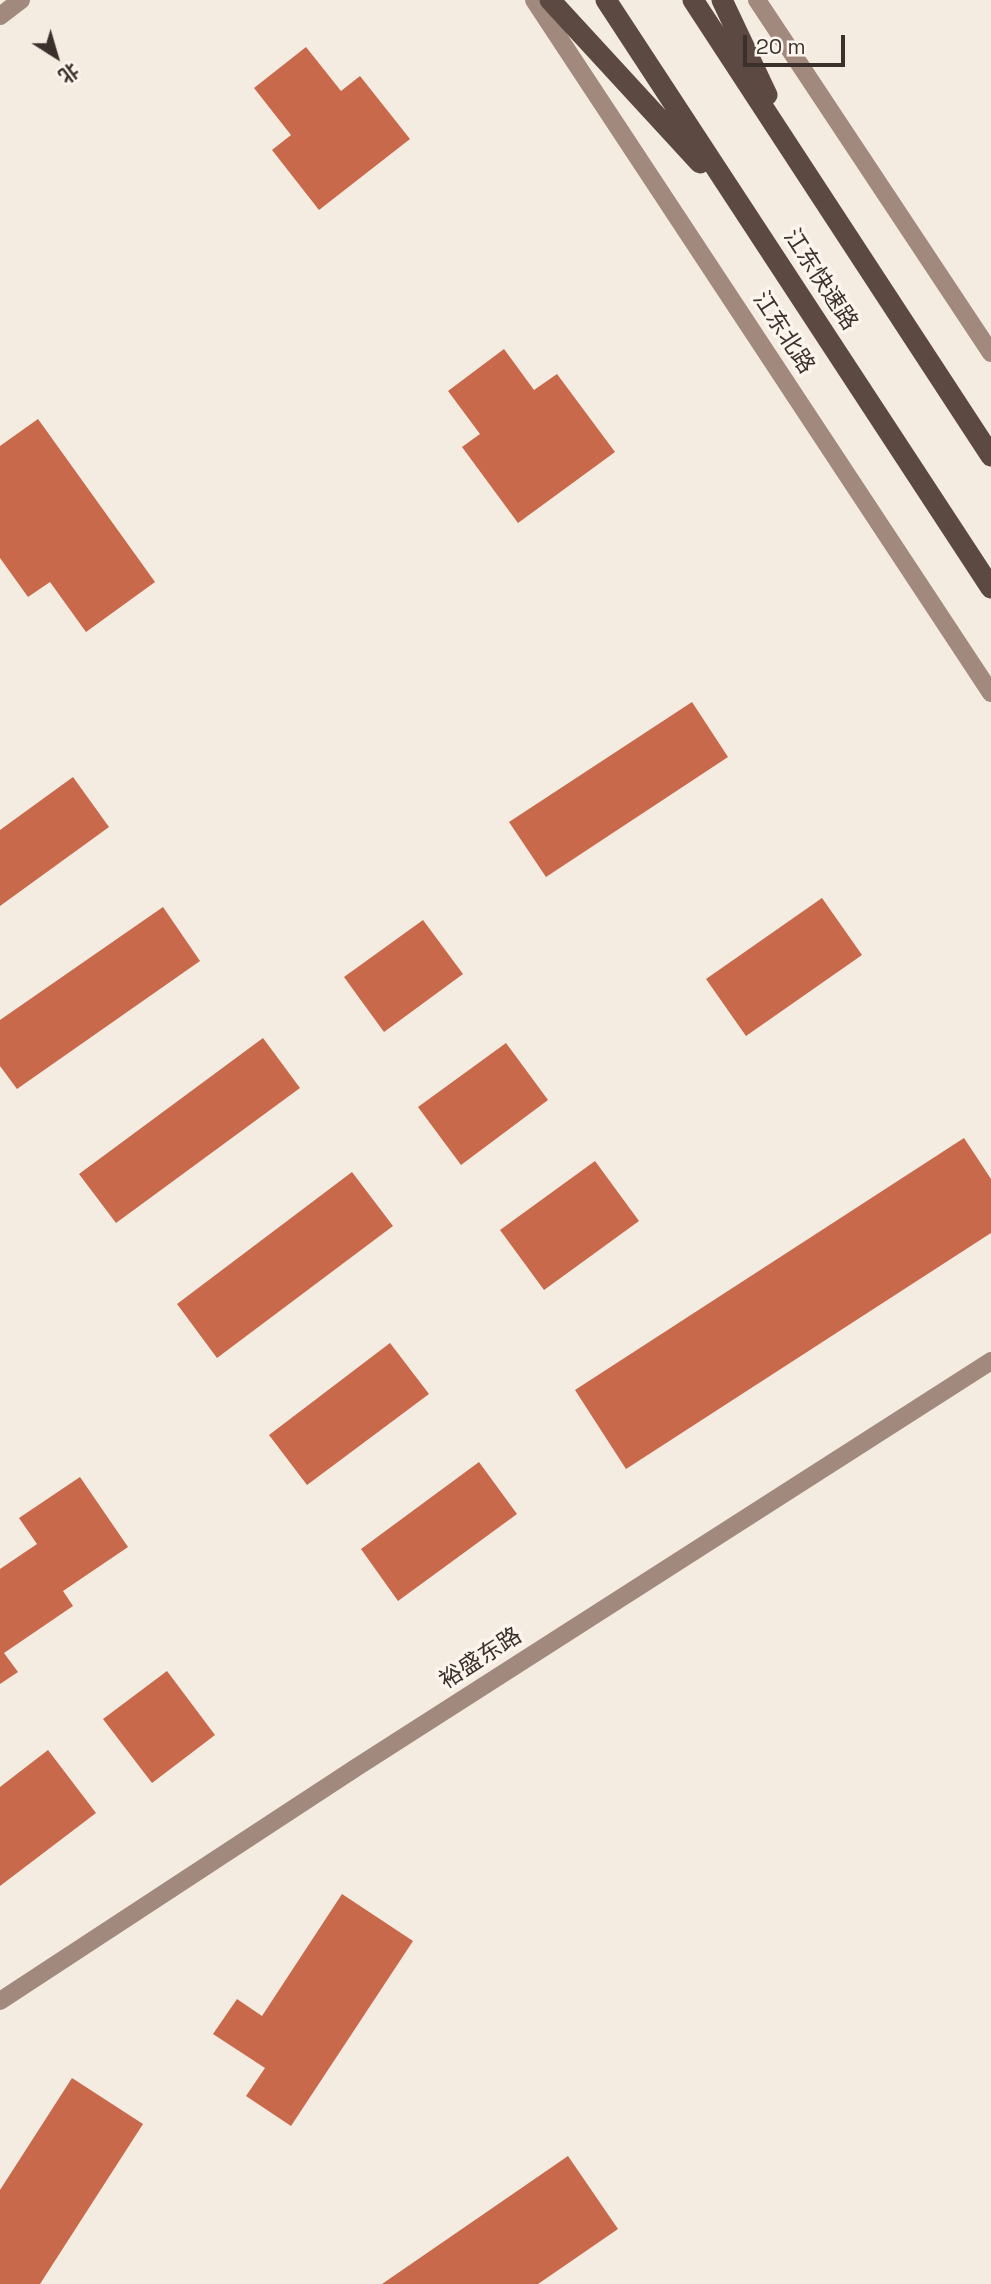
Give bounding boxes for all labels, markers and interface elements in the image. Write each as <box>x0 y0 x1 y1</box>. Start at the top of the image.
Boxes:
north arrow <box>21 21 91 91</box>
scale bar <box>746 21 848 65</box>
text: 20 m <box>756 33 806 60</box>
text: 北 <box>54 57 84 89</box>
street label: 江东快速路 <box>777 224 863 336</box>
street label: 江东北路 <box>746 287 820 379</box>
street label: 裕盛东路 <box>435 1622 527 1696</box>

